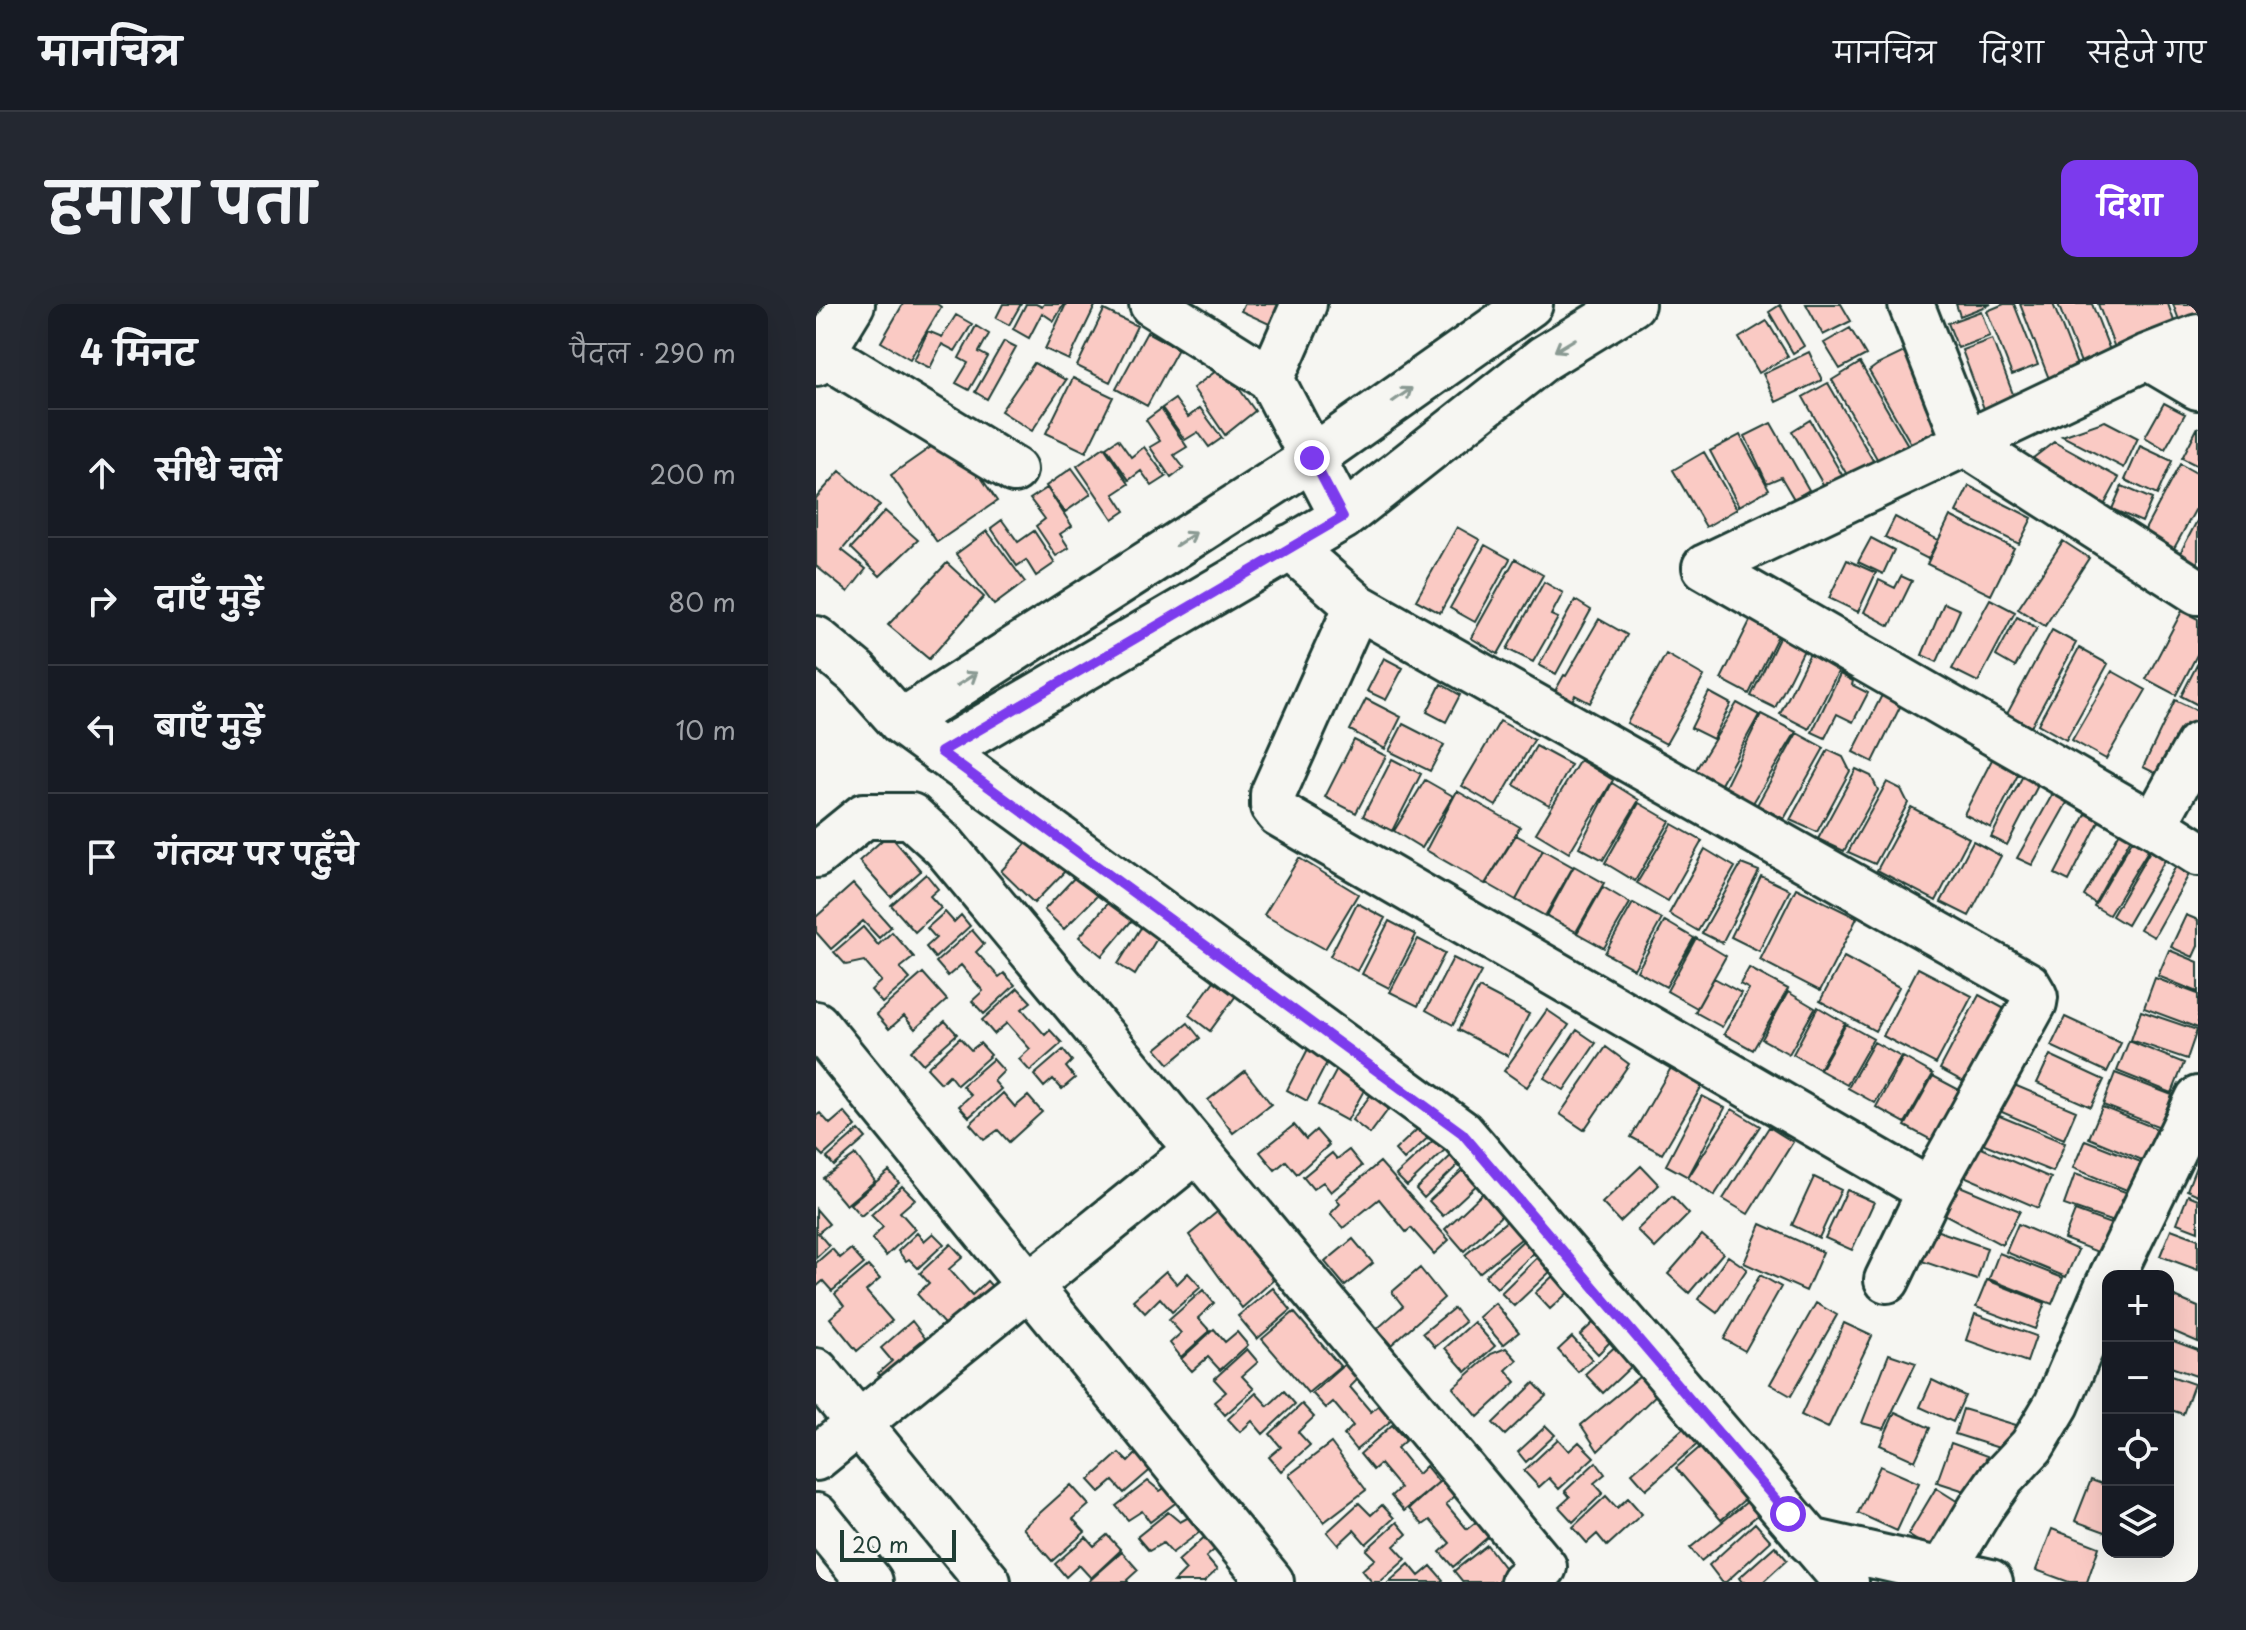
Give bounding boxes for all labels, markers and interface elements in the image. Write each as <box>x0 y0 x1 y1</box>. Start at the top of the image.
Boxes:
text: मानचित्र <box>40 21 181 78</box>
text: मानचित्र <box>1834 30 1936 73</box>
text: दिशा <box>1980 30 2044 73</box>
text: सहेजे गए <box>2088 30 2206 73</box>
text: हमारा पता <box>48 157 315 242</box>
button: दिशा <box>2061 160 2198 257</box>
text: 4 मिनट <box>80 325 197 377</box>
text: पैदल · 290 m <box>570 333 736 372</box>
one-way arrow <box>1554 337 1577 353</box>
one-way arrow <box>1390 387 1412 403</box>
route end <box>1294 440 1330 476</box>
text: सीधे चलें <box>156 446 281 491</box>
icon: ahead <box>80 451 124 495</box>
text: 200 m <box>649 454 736 493</box>
one-way arrow <box>1174 531 1196 548</box>
text: दाएँ मुड़ें <box>156 574 262 619</box>
icon: right <box>80 579 124 623</box>
text: 80 m <box>668 582 736 621</box>
one-way arrow <box>955 671 978 687</box>
text: बाएँ मुड़ें <box>156 702 263 747</box>
icon: left <box>80 707 124 751</box>
text: 10 m <box>675 710 736 749</box>
text: गंतव्य पर पहुँचे <box>156 830 358 875</box>
icon: arrive <box>80 835 124 879</box>
map controls <box>2102 1270 2174 1558</box>
button: + <box>2102 1270 2174 1342</box>
button: − <box>2102 1342 2174 1414</box>
button: locate <box>2102 1414 2174 1486</box>
button: layers <box>2102 1486 2174 1558</box>
route start <box>1770 1496 1806 1532</box>
scale bar <box>840 1526 956 1562</box>
text: 20 m <box>852 1527 909 1560</box>

